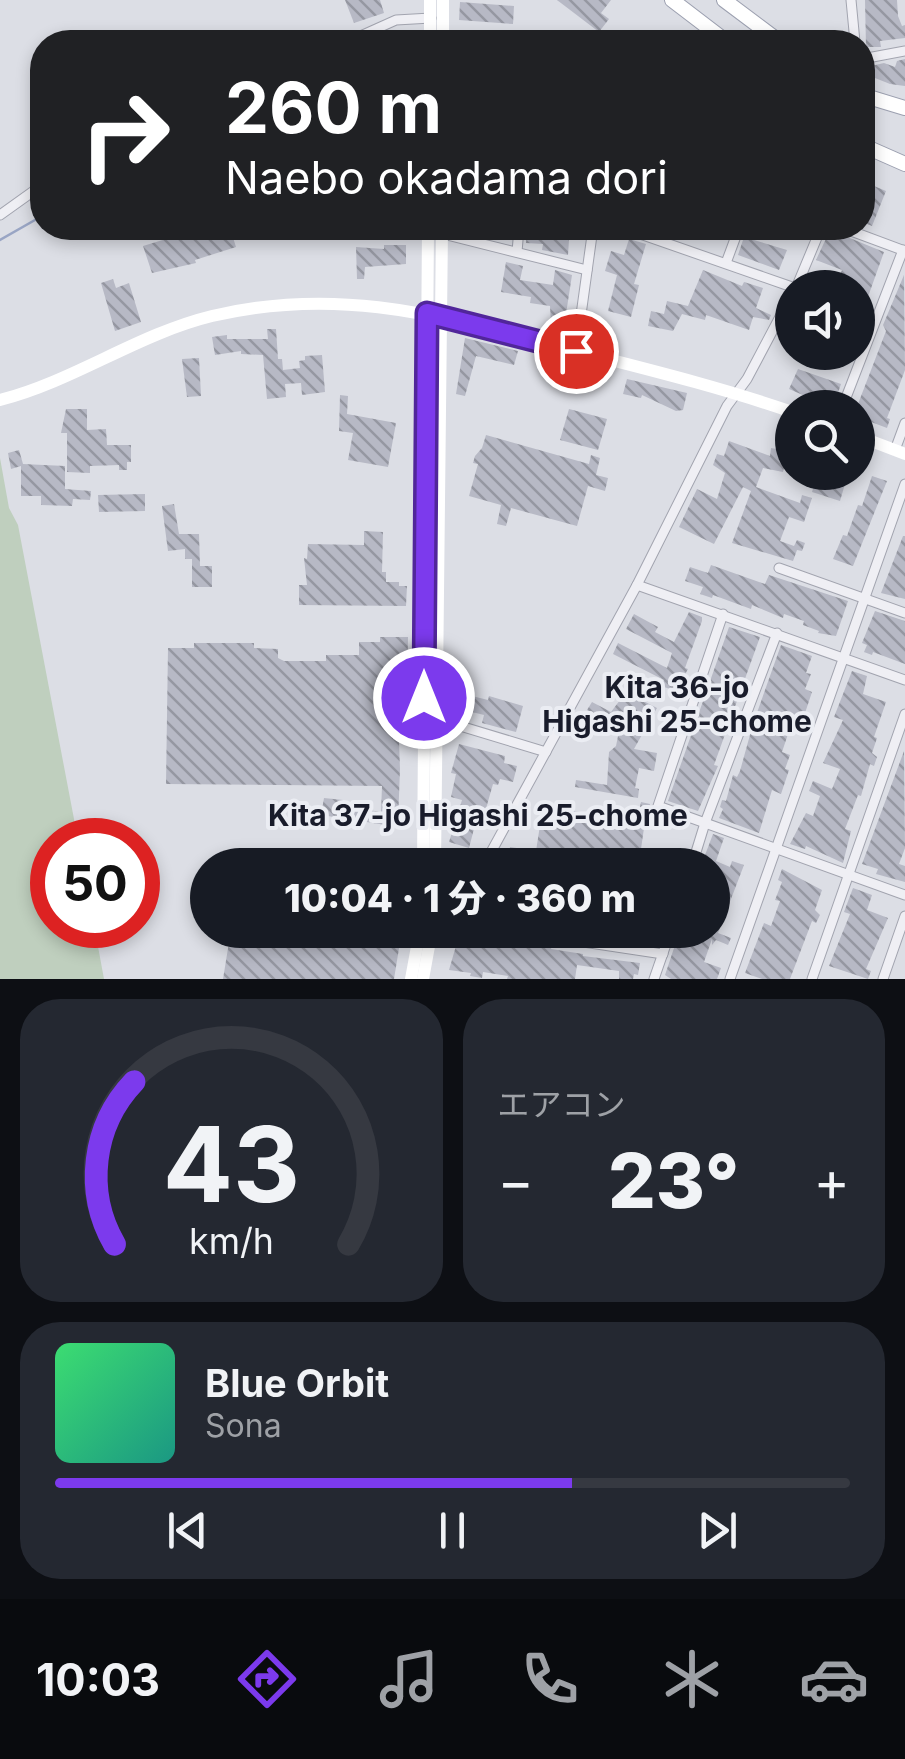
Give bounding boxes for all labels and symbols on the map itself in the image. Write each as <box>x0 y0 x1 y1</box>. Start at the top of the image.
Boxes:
pin <box>534 309 619 394</box>
position arrow <box>372 646 476 750</box>
district label: Kita 36-jo Higashi 25-chome <box>542 669 812 739</box>
district label: Kita 37-jo Higashi 25-chome <box>268 797 688 833</box>
speed limit sign: 50 <box>30 818 160 948</box>

